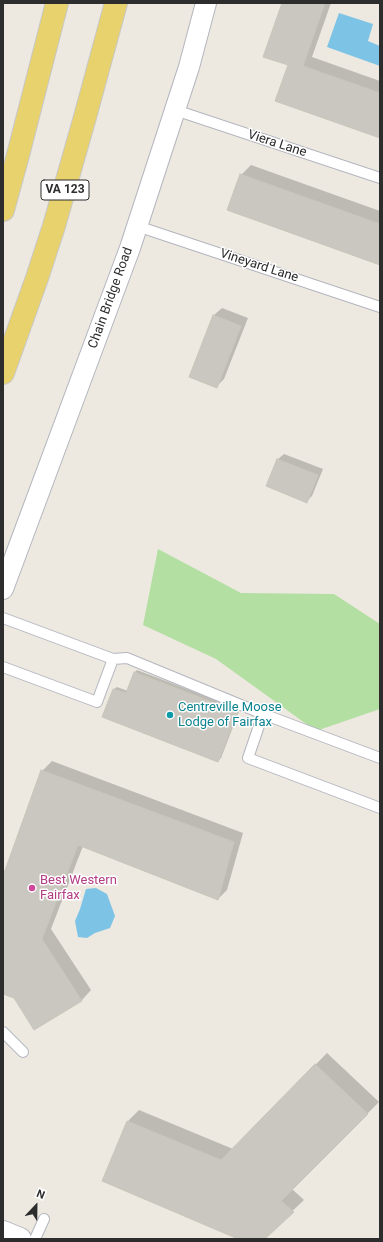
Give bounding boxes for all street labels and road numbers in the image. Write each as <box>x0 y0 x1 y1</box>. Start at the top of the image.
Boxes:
street label: Viera Lane <box>246 127 308 161</box>
road number: VA 123 <box>41 180 89 200</box>
street label: Chain Bridge Road <box>85 245 137 351</box>
street label: Vineyard Lane <box>218 246 300 286</box>

